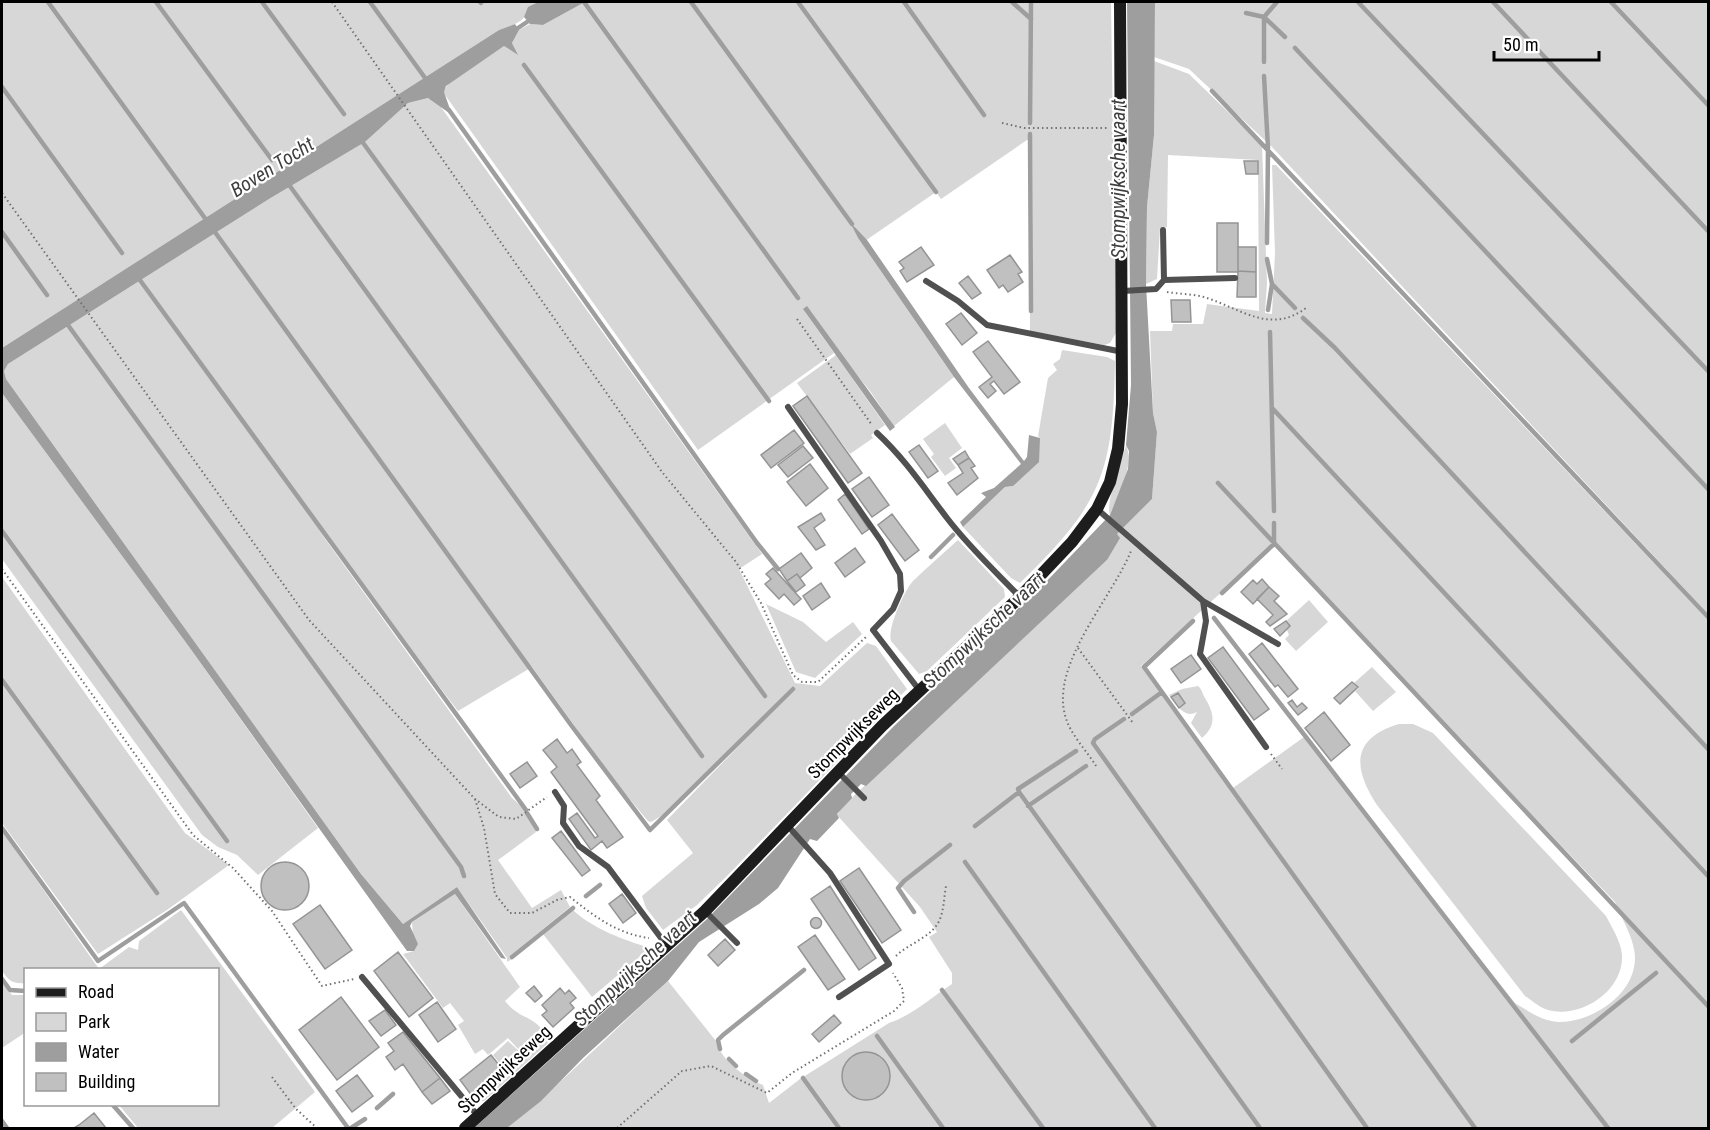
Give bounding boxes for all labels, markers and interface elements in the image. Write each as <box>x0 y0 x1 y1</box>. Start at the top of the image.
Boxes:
scale bar <box>1494 24 1599 62</box>
text: 50 m <box>1503 34 1538 55</box>
water label: Stompwijksche vaart <box>1106 99 1130 259</box>
water label: Boven Tocht <box>226 132 318 202</box>
water label: Stompwijksche vaart <box>918 567 1051 693</box>
street label: Stompwijkseweg <box>803 683 903 783</box>
water label: Stompwijksche vaart <box>569 905 702 1031</box>
legend <box>24 968 219 1106</box>
text: Road <box>78 981 114 1002</box>
text: Park <box>78 1011 110 1032</box>
street label: Stompwijkseweg <box>453 1021 555 1117</box>
text: Water <box>78 1041 120 1062</box>
text: Building <box>78 1071 135 1092</box>

